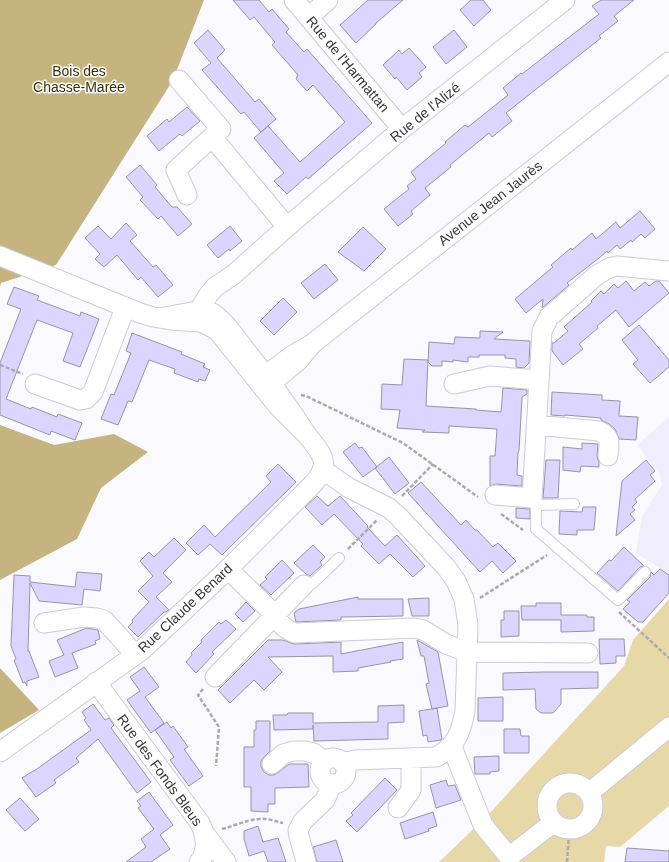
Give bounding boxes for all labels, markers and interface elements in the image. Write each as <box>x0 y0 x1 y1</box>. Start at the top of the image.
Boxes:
street label: Rue de l'Harmattan <box>303 13 393 115</box>
park label: Bois des Chasse-Marée <box>33 63 125 95</box>
street label: Rue de l'Alizé <box>387 79 463 145</box>
street label: Avenue Jean Jaurès <box>435 157 545 249</box>
street label: Rue Claude Benard <box>135 560 235 656</box>
street label: Rue des Fonds Bleus <box>114 711 206 829</box>

